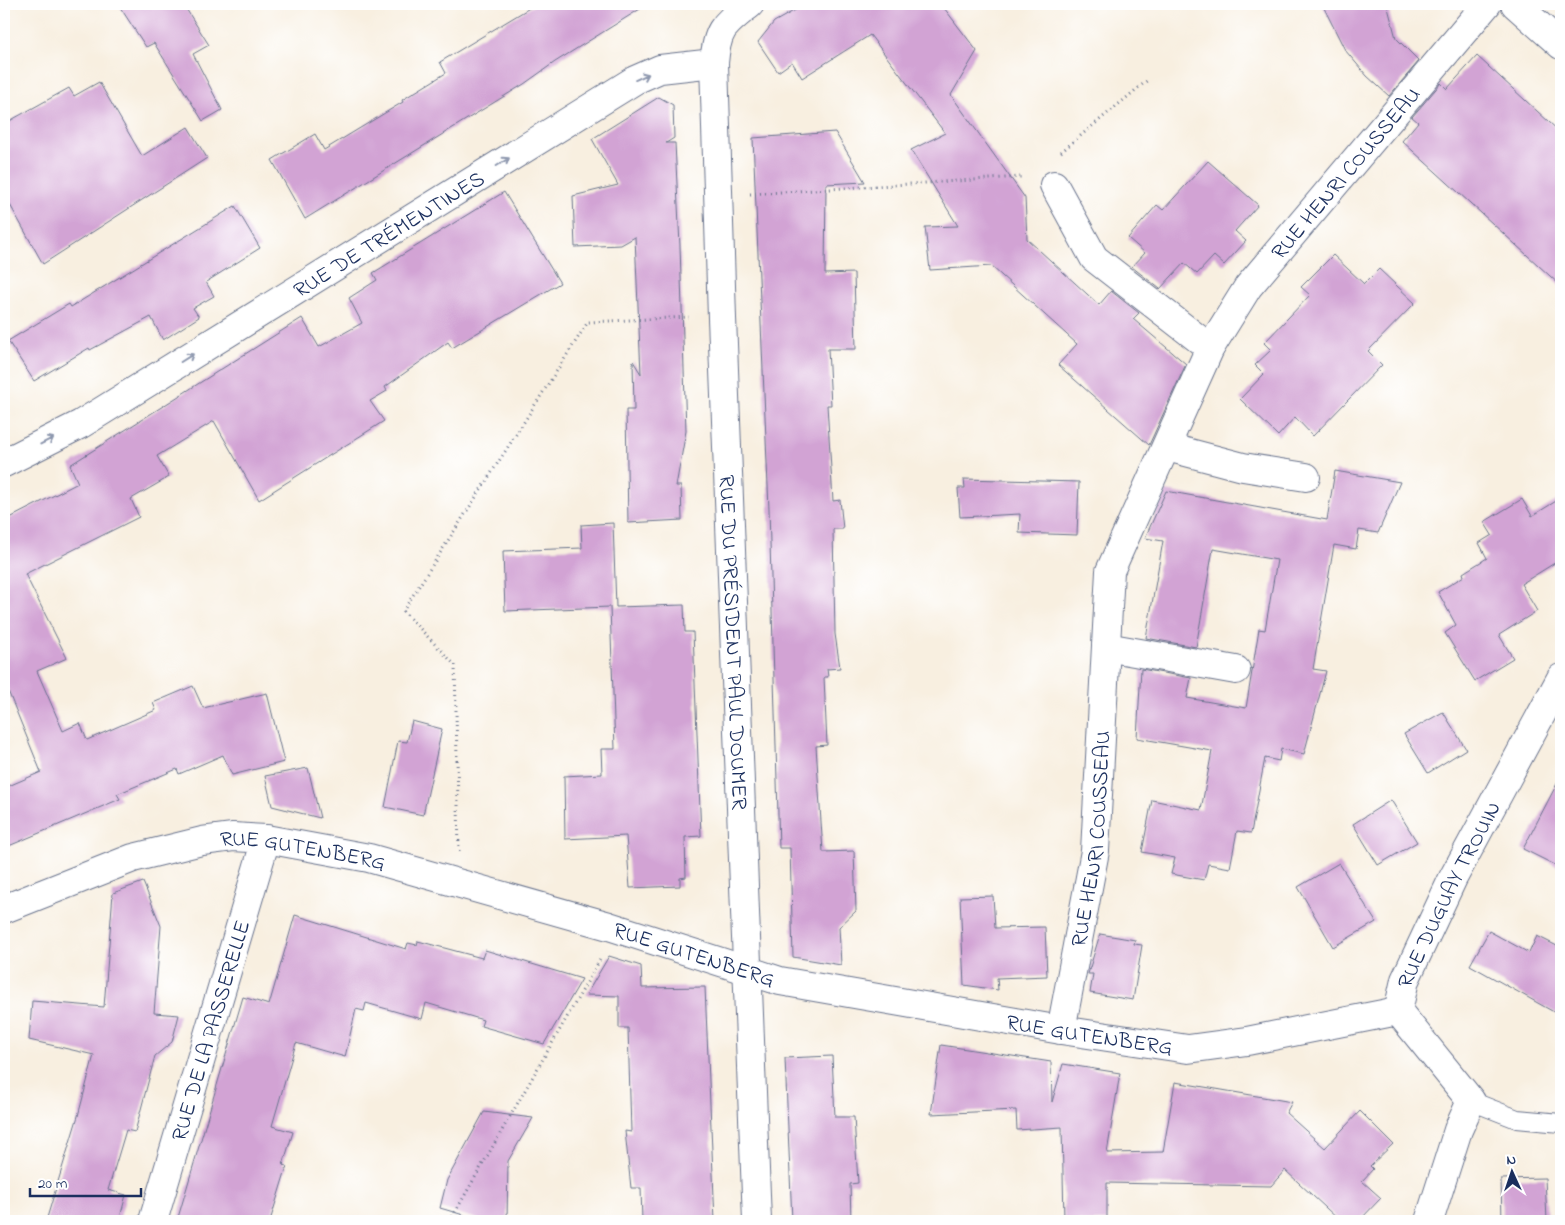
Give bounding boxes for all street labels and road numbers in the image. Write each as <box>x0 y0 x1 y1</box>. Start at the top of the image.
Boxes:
street label: RUE HENRI COUSSEAU <box>1265 81 1430 268</box>
street label: RUE DE TRÉMENTINES <box>288 164 492 307</box>
street label: RUE DU PRÉSIDENT PAUL DOUMER <box>709 474 754 811</box>
street label: RUE HENRI COUSSEAU <box>1064 730 1120 950</box>
street label: RUE DUGUAY TROUIN <box>1391 796 1511 991</box>
street label: RUE GUTENBERG <box>219 824 389 881</box>
street label: RUE GUTENBERG <box>609 915 778 997</box>
street label: RUE DE LA PASSERELLE <box>165 917 260 1145</box>
street label: RUE GUTENBERG <box>1004 1008 1174 1065</box>

